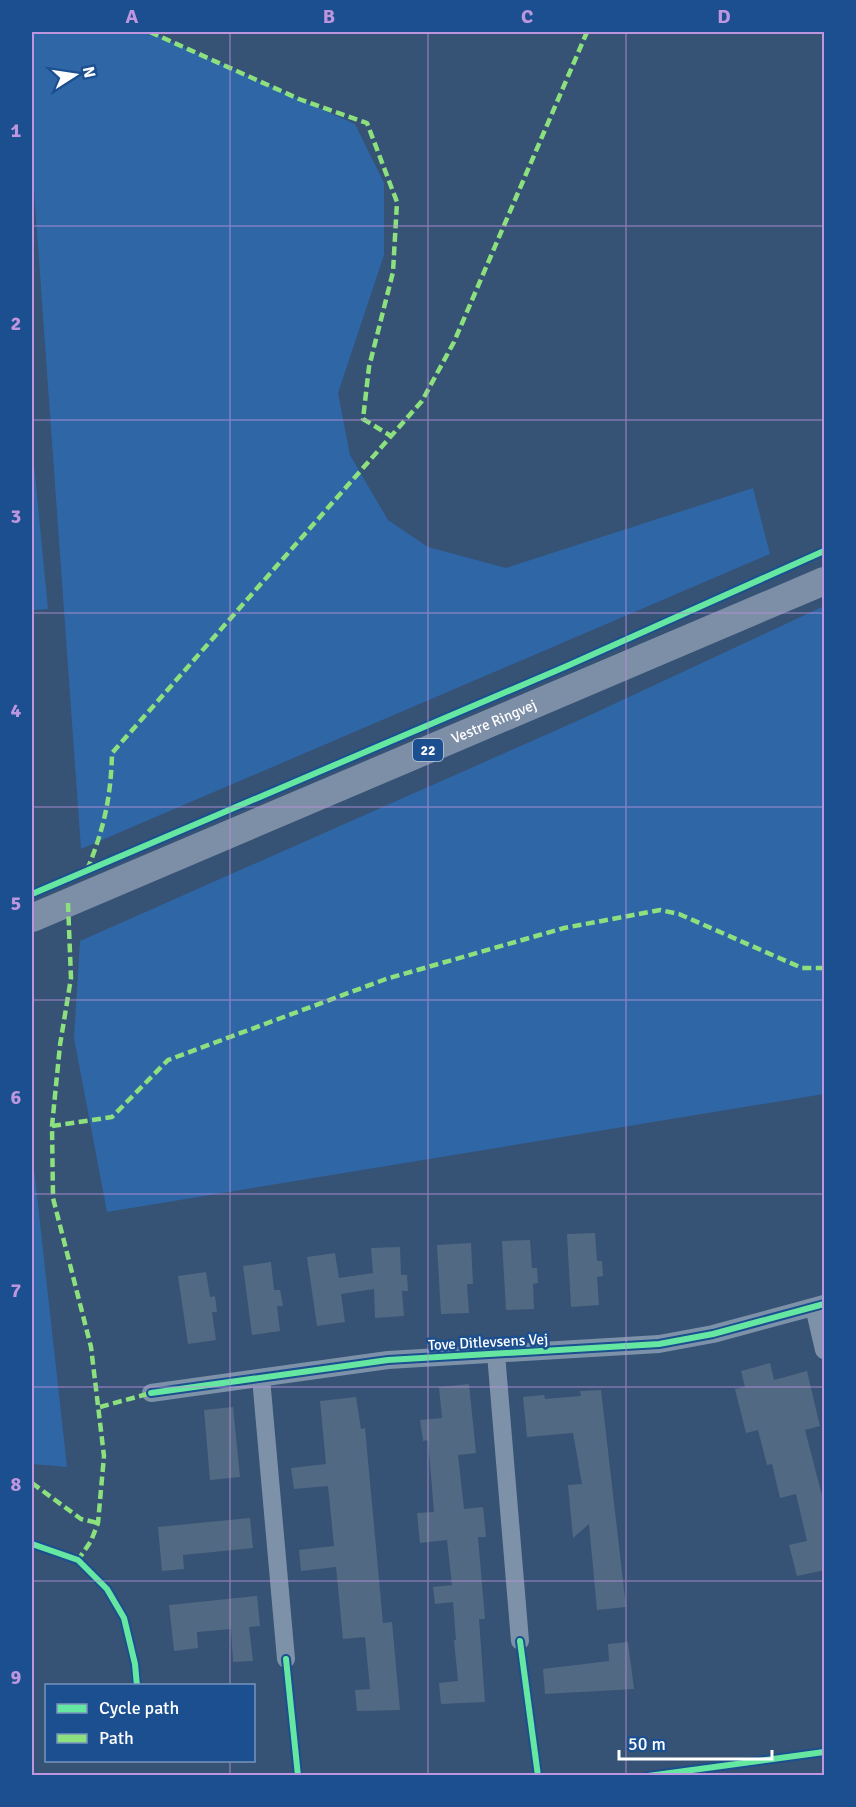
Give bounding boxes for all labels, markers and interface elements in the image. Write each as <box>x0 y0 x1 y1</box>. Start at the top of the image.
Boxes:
text: A <box>126 4 139 29</box>
text: B <box>323 4 335 29</box>
text: C <box>521 4 533 29</box>
text: D <box>717 4 731 29</box>
north arrow <box>45 45 105 105</box>
text: N <box>78 65 100 80</box>
text: 1 <box>11 118 22 143</box>
text: 2 <box>11 311 21 336</box>
text: 3 <box>11 504 21 529</box>
street label: Vestre Ringvej <box>449 695 539 748</box>
text: 4 <box>11 698 22 723</box>
road number: 22 <box>413 739 443 761</box>
text: 5 <box>11 891 21 916</box>
text: 6 <box>11 1085 22 1110</box>
text: 7 <box>11 1278 22 1303</box>
street label: Tove Ditlevsens Vej <box>427 1330 549 1354</box>
text: 8 <box>11 1472 22 1497</box>
text: 9 <box>11 1665 22 1690</box>
legend <box>45 1684 255 1762</box>
text: Cycle path <box>99 1697 179 1719</box>
scale bar <box>619 1723 772 1761</box>
text: Path <box>99 1727 134 1749</box>
text: 50 m <box>628 1733 666 1755</box>

